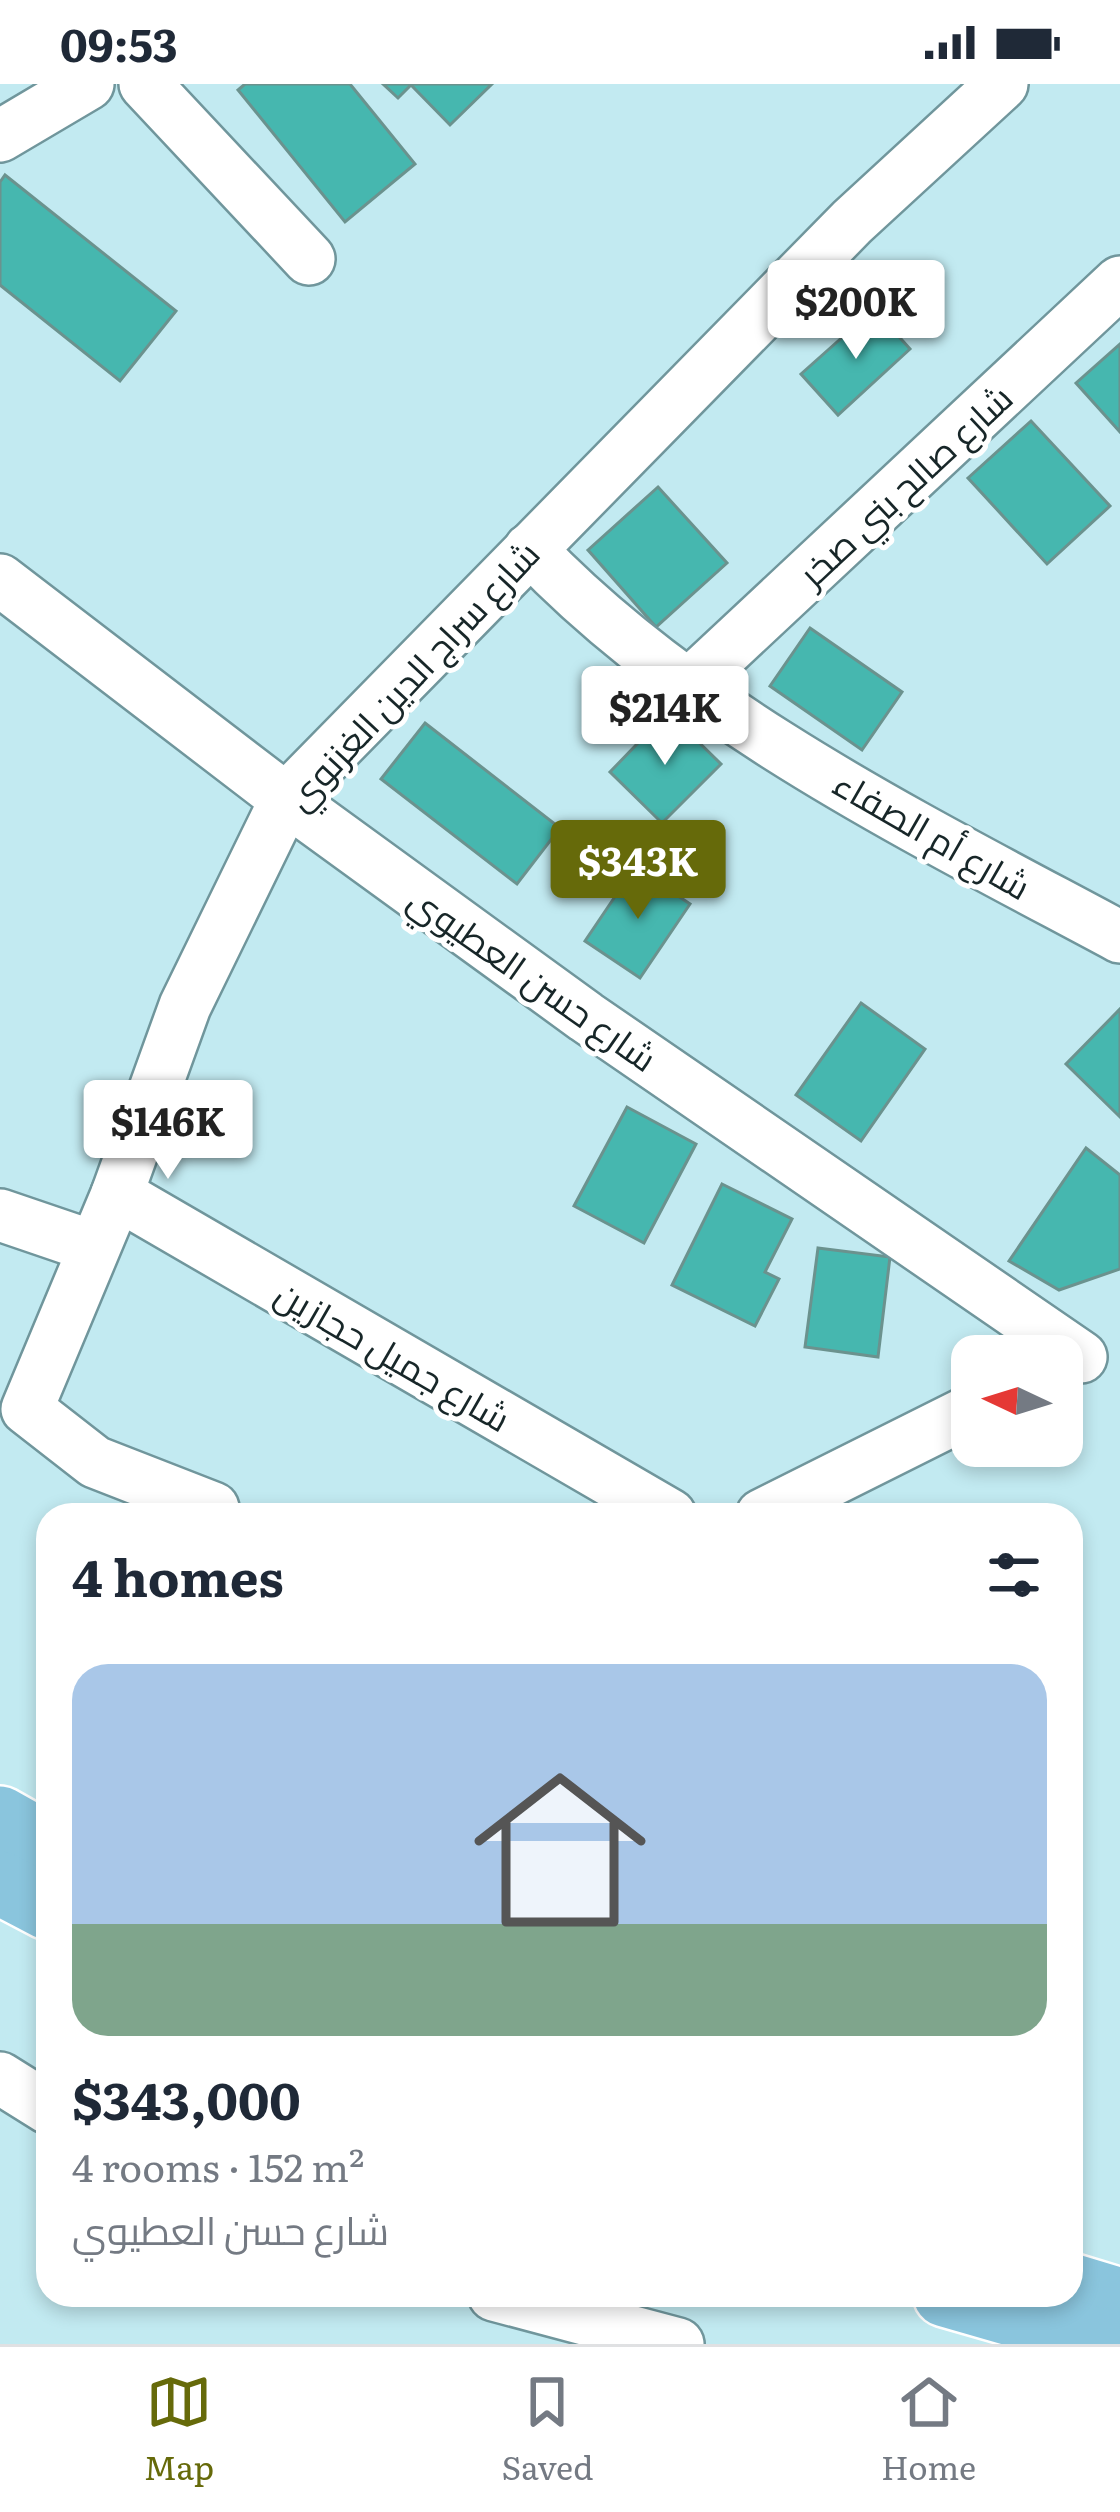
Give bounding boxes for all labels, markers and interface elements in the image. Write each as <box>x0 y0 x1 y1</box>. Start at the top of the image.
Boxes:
text: 09:53 <box>60 9 178 76</box>
pin: $200K <box>772 260 940 362</box>
text: $200K <box>795 270 917 328</box>
street label: شارع صالح بني صخر <box>784 371 1026 602</box>
street label: شارع سراج الدين الغزنوي <box>272 527 553 823</box>
pin: $214K <box>581 666 749 768</box>
text: $214K <box>609 676 721 734</box>
street label: شارع أم الصفاء <box>824 755 1041 912</box>
pin: $343K <box>554 820 722 922</box>
text: $343K <box>578 830 698 888</box>
street label: شارع حسن العطيوي <box>397 871 669 1086</box>
pin: $146K <box>84 1080 252 1182</box>
text: $146K <box>111 1090 225 1148</box>
street label: شارع جميل حجازين <box>266 1265 521 1444</box>
north arrow <box>951 1335 1083 1467</box>
map controls <box>951 1335 1083 1467</box>
text: 4 homes <box>72 1537 284 1613</box>
icon: filters <box>981 1542 1047 1608</box>
icon: home <box>452 1742 668 1958</box>
text: $343,000 <box>72 2060 301 2136</box>
text: 4 rooms · 152 m² <box>72 2136 365 2194</box>
text: شارع حسن العطيوي <box>72 2199 389 2257</box>
tab: Map <box>144 2369 214 2490</box>
tab: Saved <box>502 2369 593 2490</box>
tab: Home <box>881 2369 976 2490</box>

